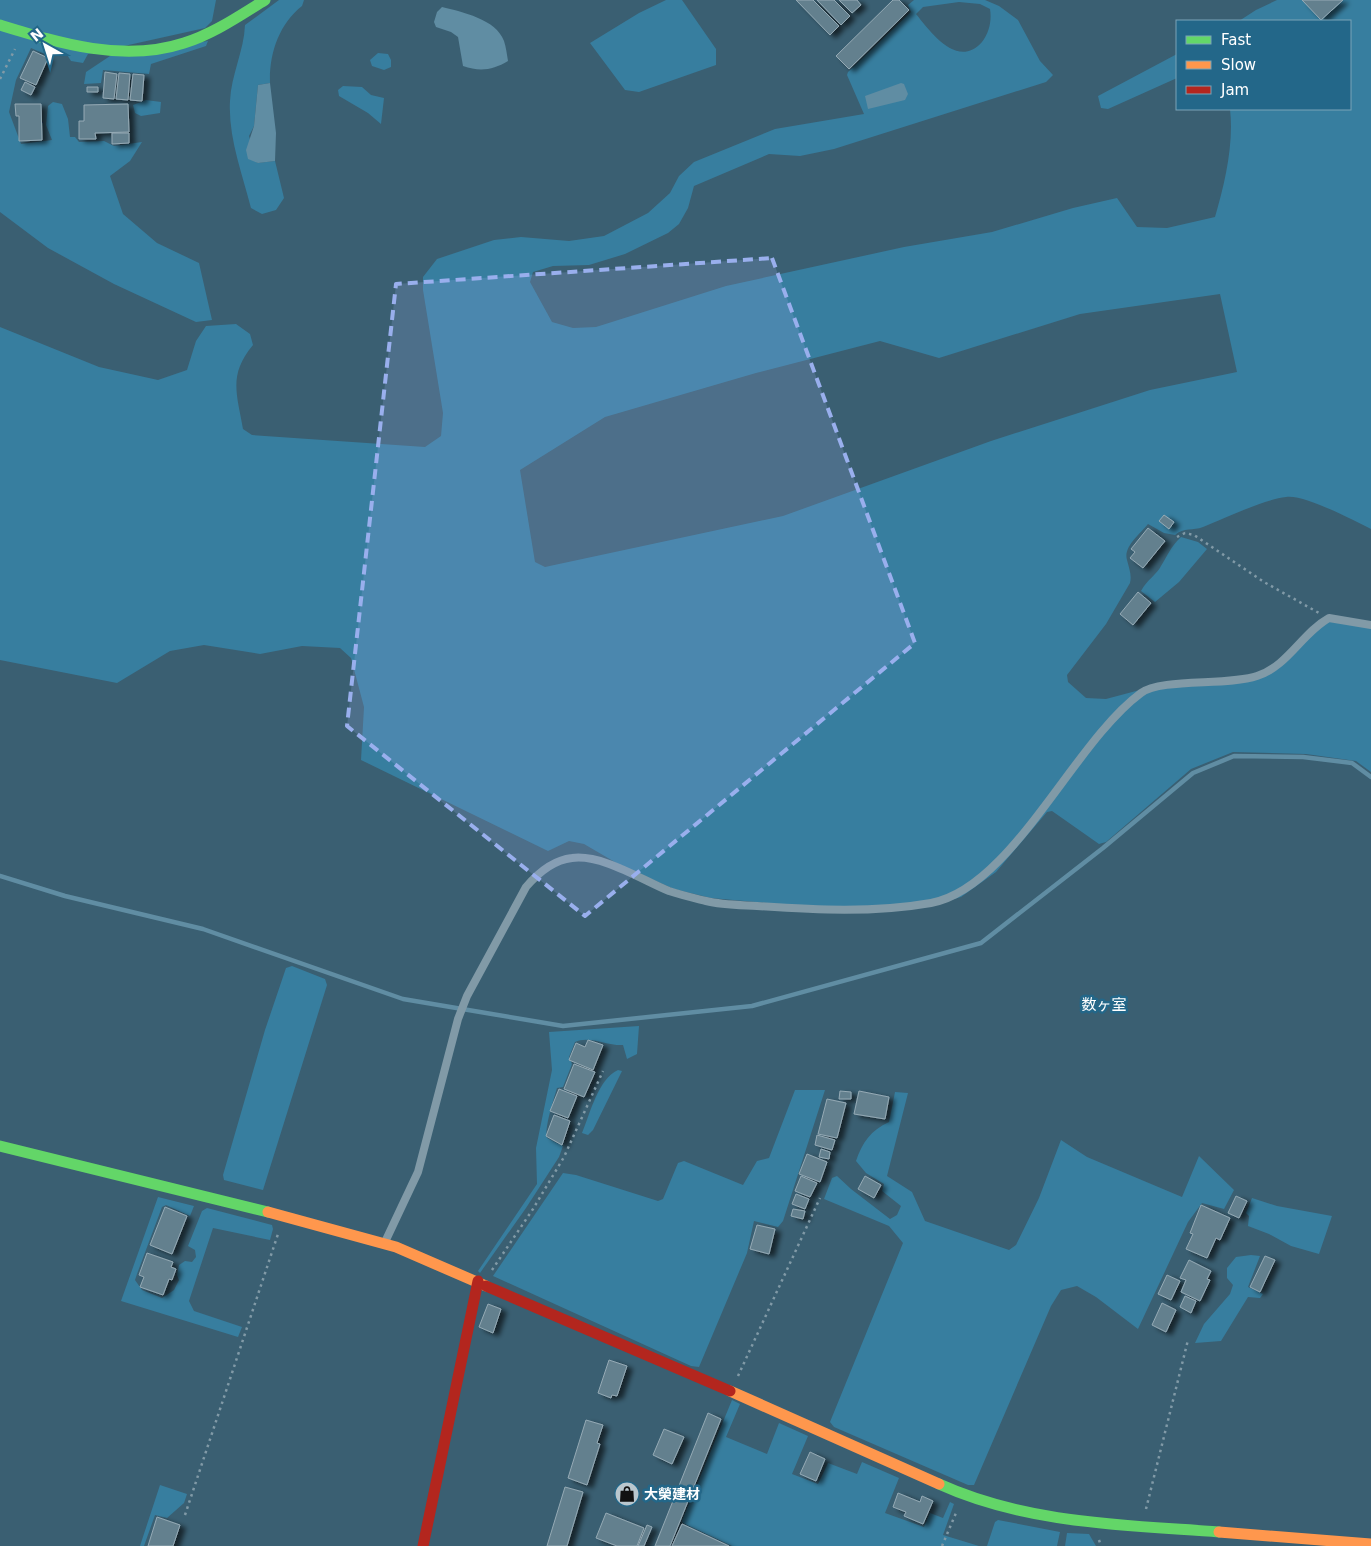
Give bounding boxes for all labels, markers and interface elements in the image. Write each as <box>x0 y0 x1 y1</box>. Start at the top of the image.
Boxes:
north arrow <box>20 20 70 70</box>
legend <box>1176 20 1351 110</box>
text: N <box>27 25 46 45</box>
text: Fast <box>1221 31 1251 49</box>
text: Slow <box>1221 56 1256 74</box>
text: Jam <box>1220 81 1249 99</box>
district label: 数ヶ室 <box>1081 996 1127 1014</box>
shop icon: 大榮建材 <box>614 1481 640 1507</box>
place label: 大榮建材 <box>644 1486 700 1502</box>

